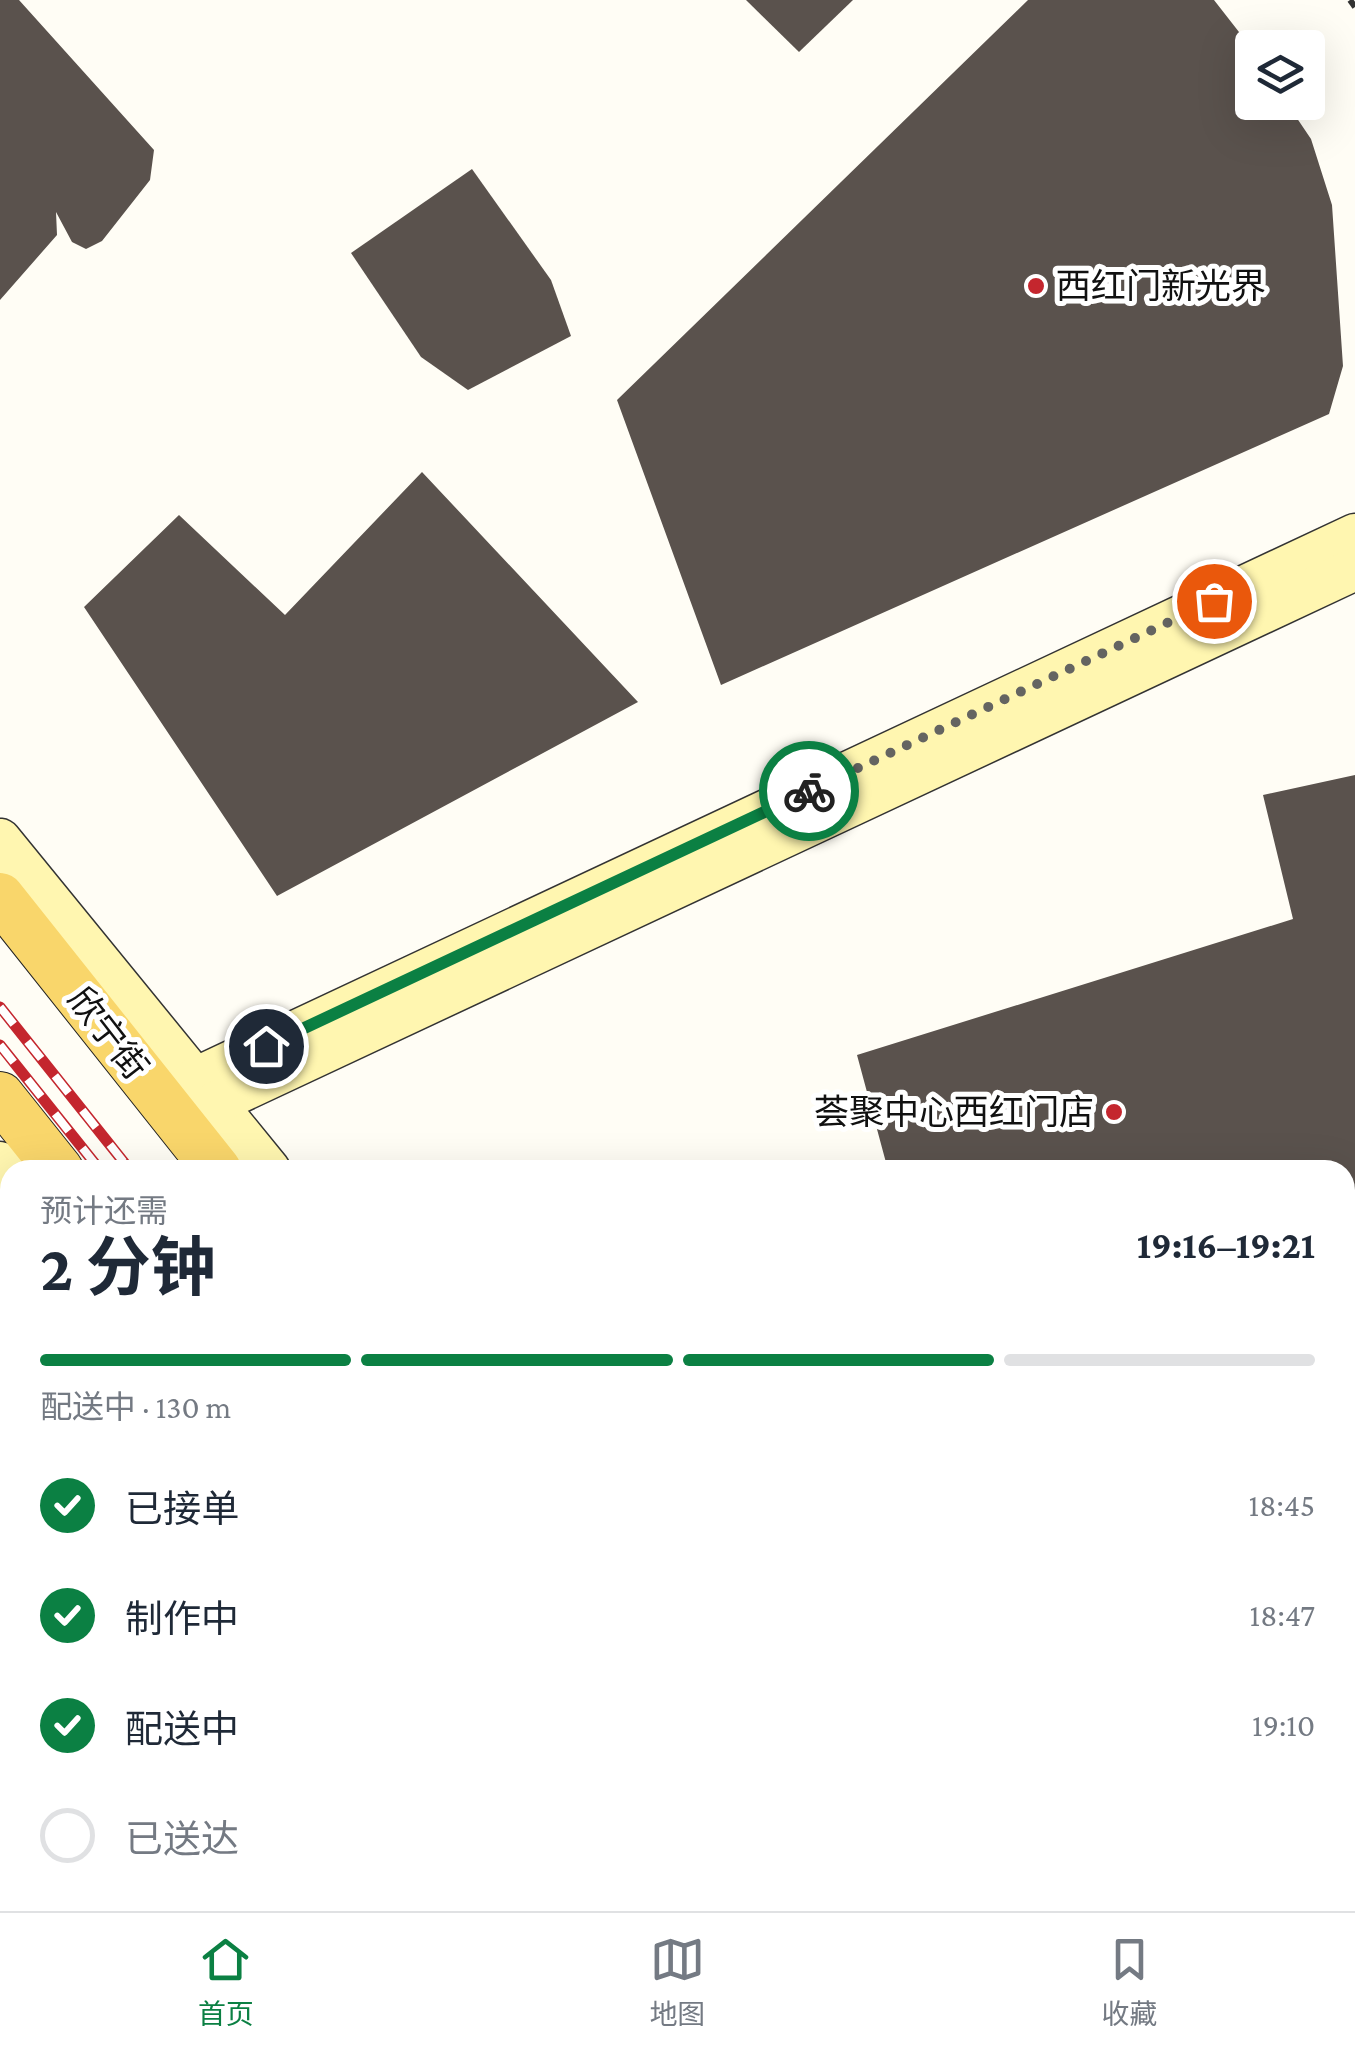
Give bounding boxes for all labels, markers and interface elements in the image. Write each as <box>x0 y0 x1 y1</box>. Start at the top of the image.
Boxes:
map controls <box>1235 30 1325 120</box>
button: layers <box>1235 30 1325 120</box>
place label: 西红门新光界 <box>1056 267 1266 306</box>
marker: 西红门新光界 <box>1025 275 1047 297</box>
pin <box>1172 559 1257 644</box>
icon: bag <box>1187 574 1242 629</box>
courier <box>759 741 859 841</box>
icon: bike <box>782 764 837 819</box>
street label: 欣宁街 <box>60 980 155 1087</box>
pin <box>224 1004 309 1089</box>
icon: home <box>239 1019 294 1074</box>
place label: 荟聚中心西红门店 <box>814 1093 1094 1132</box>
marker: 荟聚中心西红门店 <box>1103 1101 1125 1123</box>
text: 预计还需 <box>40 1193 168 1229</box>
text: 19:16–19:21 <box>1137 1224 1315 1266</box>
text: 2 分钟 <box>40 1232 216 1304</box>
text: 配送中 · 130 m <box>40 1389 231 1425</box>
icon: check <box>40 1478 95 1533</box>
text: 18:45 <box>1249 1487 1315 1523</box>
text: 已接单 <box>125 1488 239 1530</box>
icon: check <box>40 1588 95 1643</box>
text: 18:47 <box>1250 1597 1315 1633</box>
text: 制作中 <box>125 1598 239 1640</box>
icon: check <box>40 1698 95 1753</box>
text: 19:10 <box>1252 1707 1315 1743</box>
text: 配送中 <box>125 1708 239 1750</box>
text: 已送达 <box>125 1818 239 1860</box>
tab: 首页 <box>198 1932 254 2032</box>
tab: 地图 <box>649 1932 705 2032</box>
tab: 收藏 <box>1101 1932 1157 2032</box>

